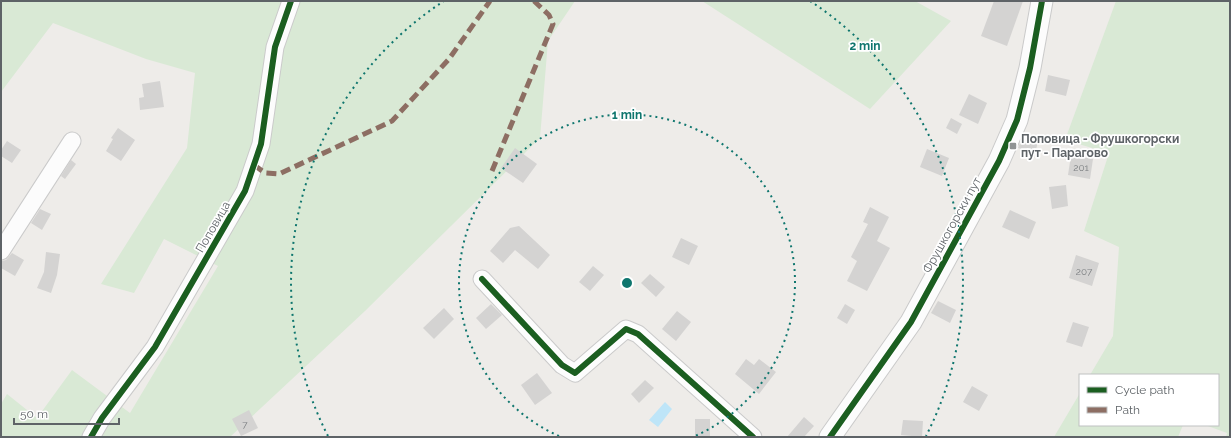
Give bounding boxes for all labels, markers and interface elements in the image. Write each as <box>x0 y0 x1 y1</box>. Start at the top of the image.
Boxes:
text: 2 min <box>849 39 881 53</box>
text: 1 min <box>612 108 642 122</box>
place label: Поповица - Фрушкогорски пут - Парагово <box>1021 132 1179 160</box>
marker: Поповица - Фрушкогорски пут - Парагово <box>1008 141 1018 151</box>
house number: 201 <box>1073 162 1090 173</box>
street label: Фрушкогорски пут <box>920 174 984 275</box>
street label: Поповица <box>193 199 233 255</box>
house number: 207 <box>1076 266 1093 277</box>
centre of rings <box>620 276 634 290</box>
legend <box>1079 374 1219 426</box>
text: Cycle path <box>1115 383 1174 397</box>
scale bar <box>14 400 119 426</box>
text: Path <box>1115 403 1140 417</box>
text: 50 m <box>20 407 48 421</box>
house number: 7 <box>242 419 248 430</box>

